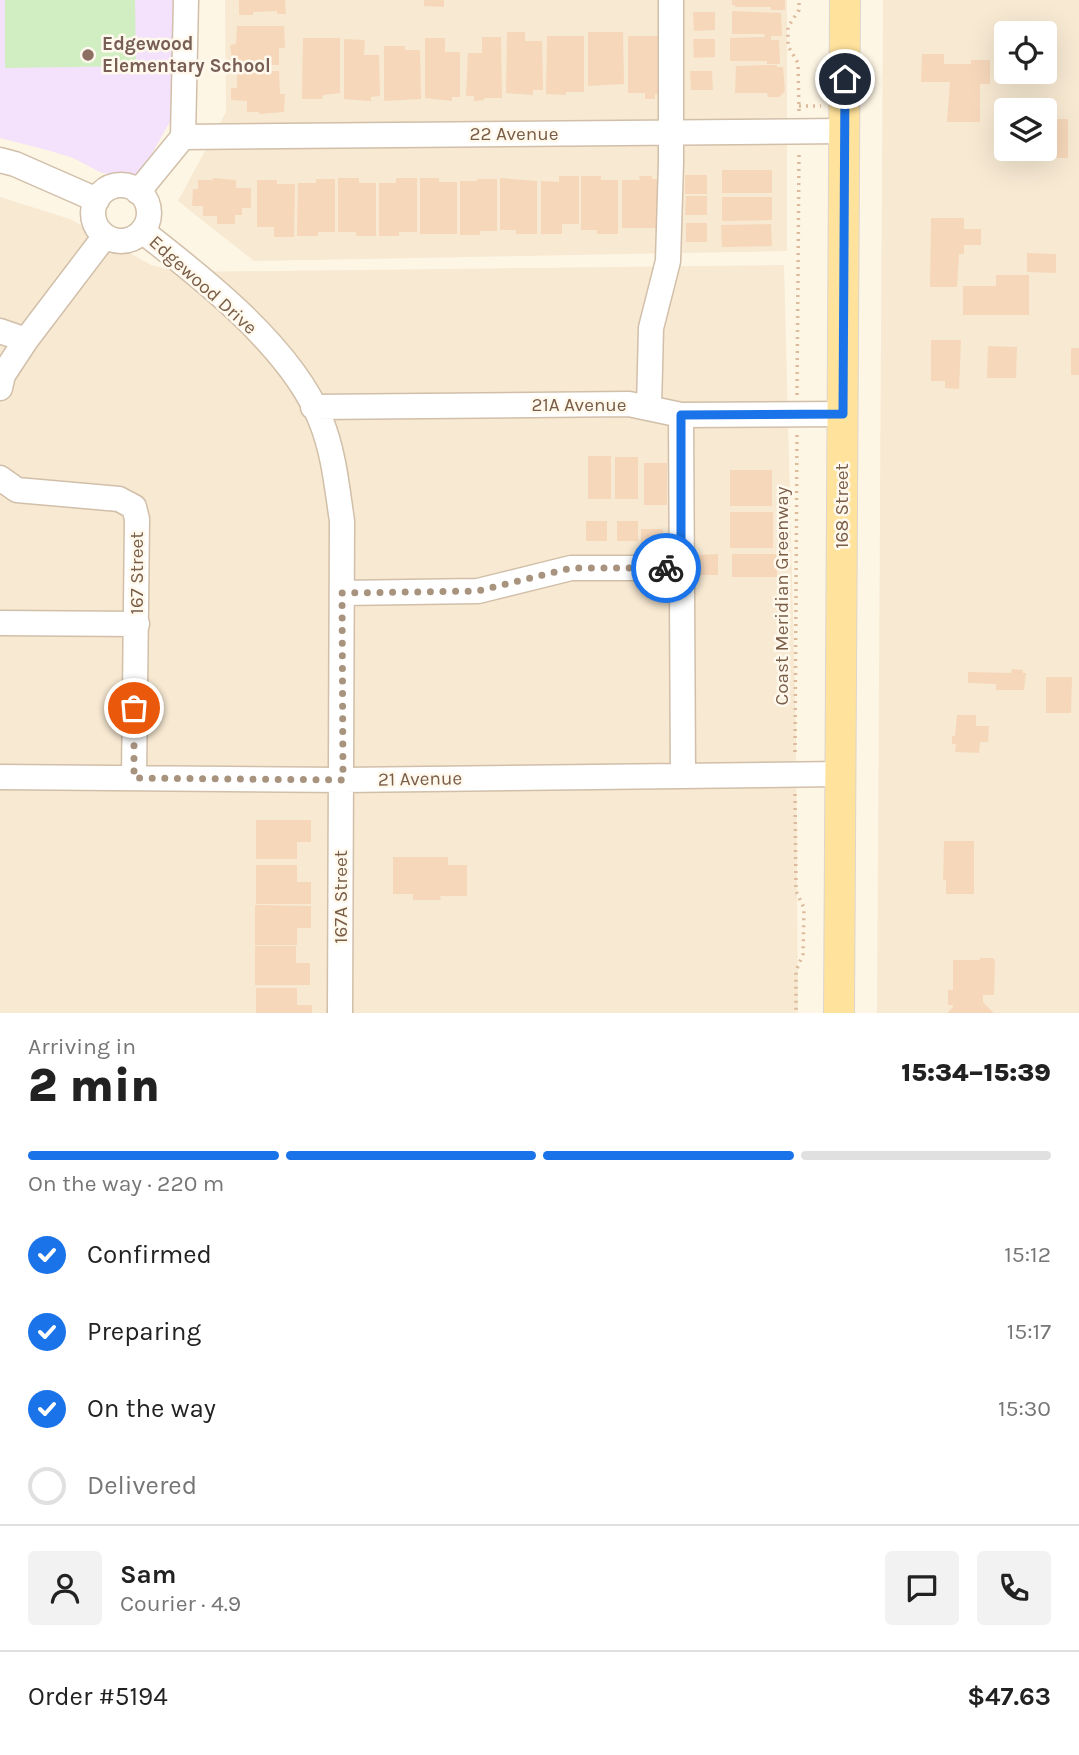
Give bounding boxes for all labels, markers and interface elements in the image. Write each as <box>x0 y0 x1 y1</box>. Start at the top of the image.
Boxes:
map controls <box>994 21 1057 161</box>
button: locate <box>994 21 1057 84</box>
place label: Edgewood Elementary School <box>102 33 271 77</box>
marker: Edgewood Elementary School <box>80 47 96 63</box>
pin <box>815 49 875 109</box>
icon: home <box>826 60 864 98</box>
button: layers <box>994 98 1057 161</box>
street label: 22 Avenue <box>469 123 559 145</box>
street label: Edgewood Drive <box>145 231 261 339</box>
street label: 21A Avenue <box>531 394 627 416</box>
street label: 168 Street <box>831 463 853 549</box>
street label: Coast Meridian Greenway <box>771 486 793 706</box>
street label: 167 Street <box>126 532 148 614</box>
courier <box>631 533 701 603</box>
icon: bike <box>647 549 685 587</box>
pin <box>104 678 164 738</box>
icon: bag <box>115 689 153 727</box>
street label: 21 Avenue <box>378 767 462 791</box>
street label: 167A Street <box>330 850 352 944</box>
text: Arriving in <box>28 1033 136 1060</box>
text: 15:34–15:39 <box>901 1057 1051 1088</box>
text: 2 min <box>28 1059 160 1113</box>
text: On the way · 220 m <box>28 1170 224 1197</box>
icon: check <box>28 1236 66 1274</box>
text: Confirmed <box>87 1239 212 1270</box>
text: 15:12 <box>1004 1241 1051 1268</box>
icon: check <box>28 1313 66 1351</box>
text: Preparing <box>87 1316 201 1347</box>
text: 15:17 <box>1007 1318 1051 1345</box>
icon: check <box>28 1390 66 1428</box>
text: On the way <box>87 1393 216 1424</box>
text: 15:30 <box>998 1395 1051 1422</box>
text: Delivered <box>87 1470 197 1501</box>
button: person <box>28 1551 102 1625</box>
button: chat <box>885 1551 959 1625</box>
button: phone <box>977 1551 1051 1625</box>
text: Sam <box>120 1559 176 1590</box>
text: Courier · 4.9 <box>120 1590 241 1617</box>
text: Order #5194 <box>28 1681 168 1712</box>
text: $47.63 <box>967 1681 1051 1712</box>

